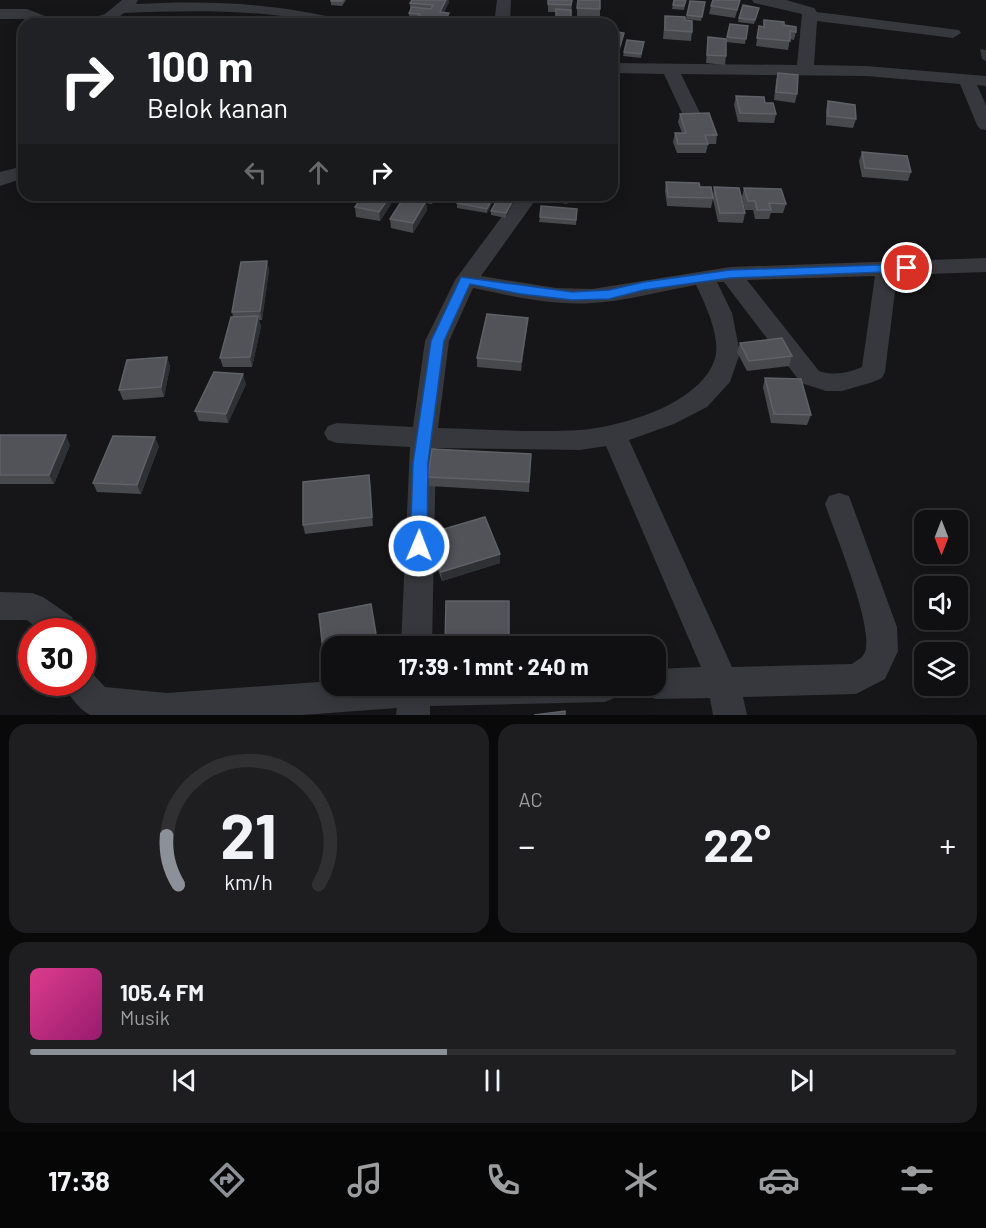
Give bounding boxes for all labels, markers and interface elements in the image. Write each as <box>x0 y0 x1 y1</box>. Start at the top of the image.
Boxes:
text: 100 m <box>147 40 253 90</box>
icon: right <box>48 42 126 120</box>
text: Belok kanan <box>147 91 288 123</box>
icon: left <box>239 156 272 189</box>
icon: ahead <box>302 156 335 189</box>
icon: right <box>365 156 398 189</box>
pin <box>881 242 932 293</box>
icon: arrive <box>890 251 923 284</box>
north arrow <box>914 510 968 564</box>
map controls <box>914 510 968 696</box>
position arrow <box>387 514 451 578</box>
button: sound <box>914 576 968 630</box>
speed limit sign: 30 <box>18 618 96 696</box>
button: layers <box>914 642 968 696</box>
text: 17:39 · 1 mnt · 240 m <box>398 653 589 679</box>
text: AC <box>519 787 543 811</box>
text: 21 <box>220 797 277 871</box>
text: 22° <box>704 817 771 871</box>
text: − <box>519 825 535 865</box>
text: + <box>939 825 956 865</box>
text: km/h <box>224 870 273 895</box>
text: 105.4 FM <box>120 979 204 1005</box>
text: Musik <box>120 1005 170 1029</box>
icon: previous <box>168 1064 201 1097</box>
icon: pause <box>476 1064 509 1097</box>
icon: next <box>785 1064 818 1097</box>
icon: directions <box>206 1159 248 1201</box>
icon: music <box>344 1159 386 1201</box>
icon: phone <box>482 1159 524 1201</box>
icon: climate <box>620 1159 662 1201</box>
icon: car <box>758 1159 800 1201</box>
icon: filters <box>896 1159 938 1201</box>
text: 17:38 <box>48 1164 110 1196</box>

